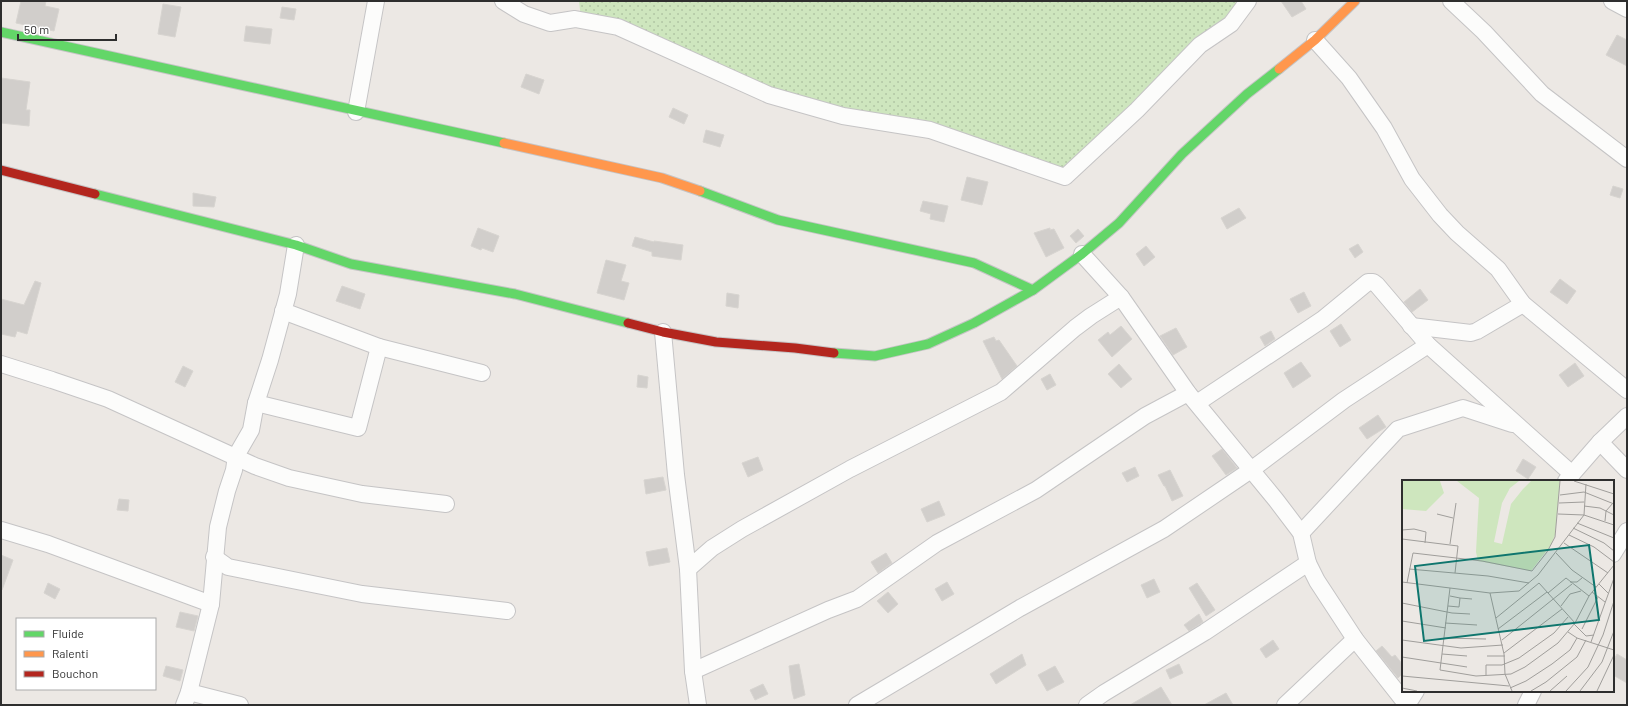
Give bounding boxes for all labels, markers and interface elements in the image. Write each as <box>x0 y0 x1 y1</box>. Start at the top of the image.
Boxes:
scale bar <box>18 16 116 42</box>
text: 50 m <box>24 22 49 36</box>
inset map <box>1402 480 1614 692</box>
legend <box>16 618 156 690</box>
text: Fluide <box>52 626 84 640</box>
text: Ralenti <box>52 646 89 660</box>
text: Bouchon <box>52 666 98 680</box>

